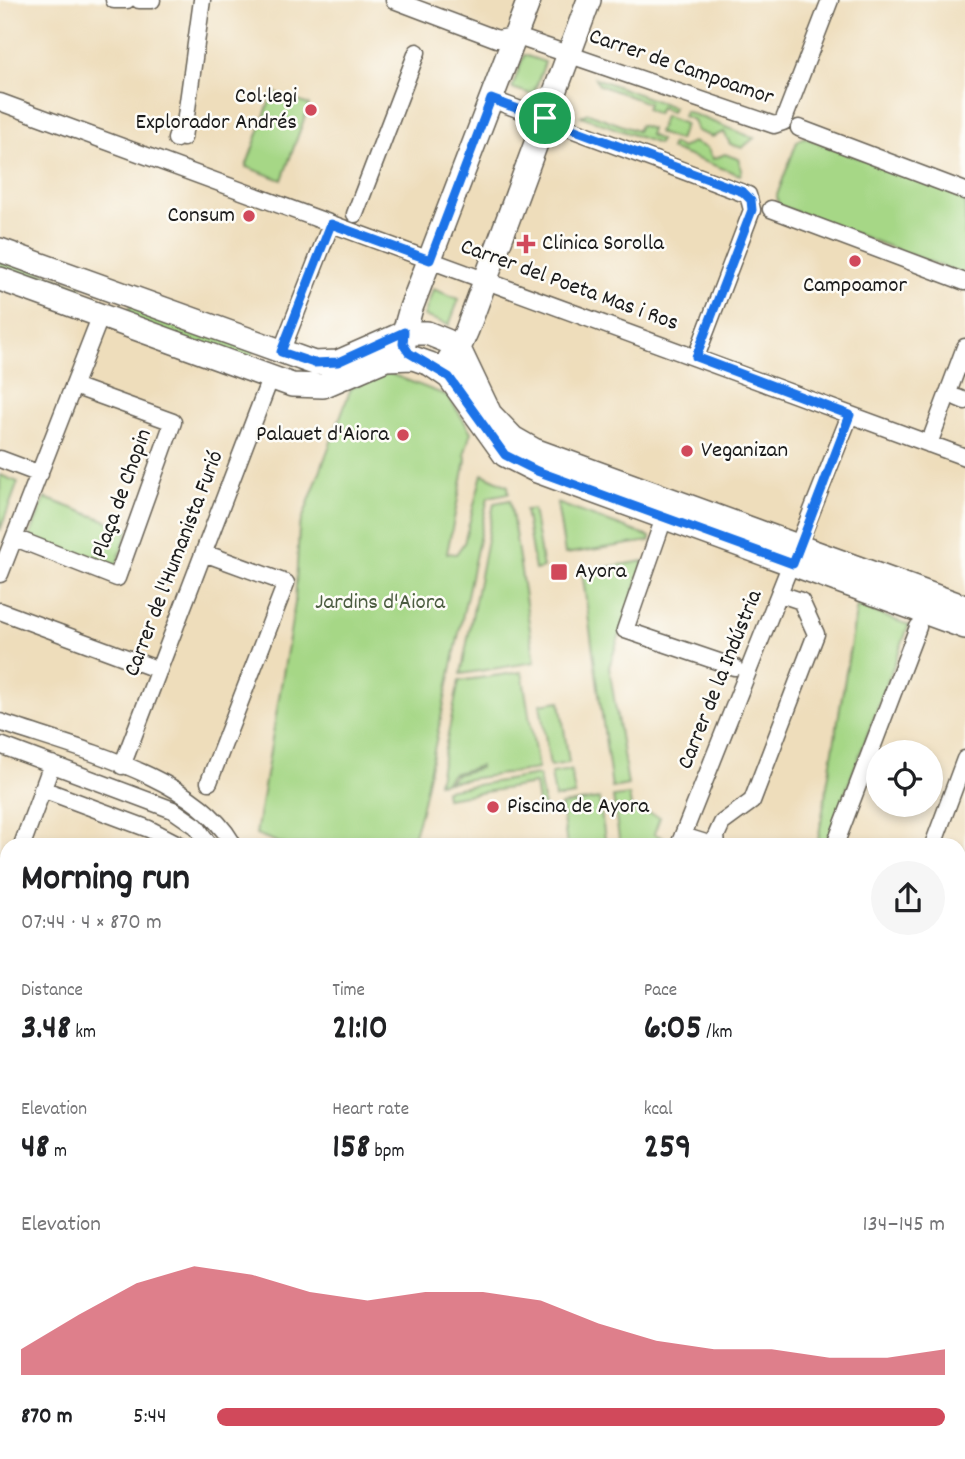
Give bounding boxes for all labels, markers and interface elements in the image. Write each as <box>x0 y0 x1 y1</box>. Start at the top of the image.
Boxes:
street label: Carrer de Campoamor <box>584 21 778 115</box>
place label: Col·legi Explorador Andrés <box>135 81 297 140</box>
pin <box>515 88 575 148</box>
icon: arrive <box>526 99 564 137</box>
marker: Col·legi Explorador Andrés <box>303 102 319 118</box>
place label: Consum <box>167 200 235 233</box>
marker: Consum <box>241 208 257 224</box>
place label: Clinica Sorolla <box>542 228 665 261</box>
street label: Carrer del Poeta Mas i Ros <box>455 231 683 341</box>
marker: Clinica Sorolla <box>516 234 536 254</box>
marker: Campoamor <box>847 253 863 269</box>
place label: Campoamor <box>803 270 908 303</box>
place label: Palauet d'Aiora <box>256 419 390 452</box>
street label: Plaça de Chopin <box>84 425 162 563</box>
marker: Palauet d'Aiora <box>395 427 411 443</box>
place label: Veganizan <box>701 435 788 468</box>
marker: Veganizan <box>679 443 695 459</box>
street label: Carrer de l'Humanista Furió <box>117 446 233 682</box>
place label: Ayora <box>575 556 628 589</box>
marker: Ayora <box>549 562 569 582</box>
street label: Carrer de la Indústria <box>670 584 773 775</box>
park label: Jardins d'Aiora <box>315 587 446 620</box>
map controls <box>866 740 943 817</box>
button: locate <box>866 740 943 817</box>
place label: Piscina de Ayora <box>507 791 650 824</box>
marker: Piscina de Ayora <box>485 799 501 815</box>
text: Morning run <box>21 853 190 908</box>
button: share <box>871 861 945 935</box>
text: 07:44 · 4 × 870 m <box>21 907 162 940</box>
text: Distance <box>21 978 83 1005</box>
text: Time <box>332 978 365 1005</box>
text: Pace <box>644 978 677 1005</box>
text: 3.48 <box>21 1005 71 1055</box>
text: 21:10 <box>332 1005 388 1055</box>
text: 6:05 <box>644 1005 702 1055</box>
text: km <box>71 1020 96 1047</box>
text: /km <box>702 1020 733 1047</box>
text: Elevation <box>21 1097 87 1124</box>
text: Heart rate <box>332 1097 409 1124</box>
text: kcal <box>644 1097 673 1124</box>
text: 48 <box>21 1124 50 1174</box>
text: 158 <box>332 1124 370 1174</box>
text: 259 <box>644 1124 691 1174</box>
text: m <box>50 1139 67 1166</box>
text: bpm <box>370 1139 405 1166</box>
text: Elevation <box>21 1209 101 1242</box>
text: 134–145 m <box>862 1209 945 1242</box>
text: 870 m <box>21 1401 73 1434</box>
text: 5:44 <box>133 1401 167 1434</box>

